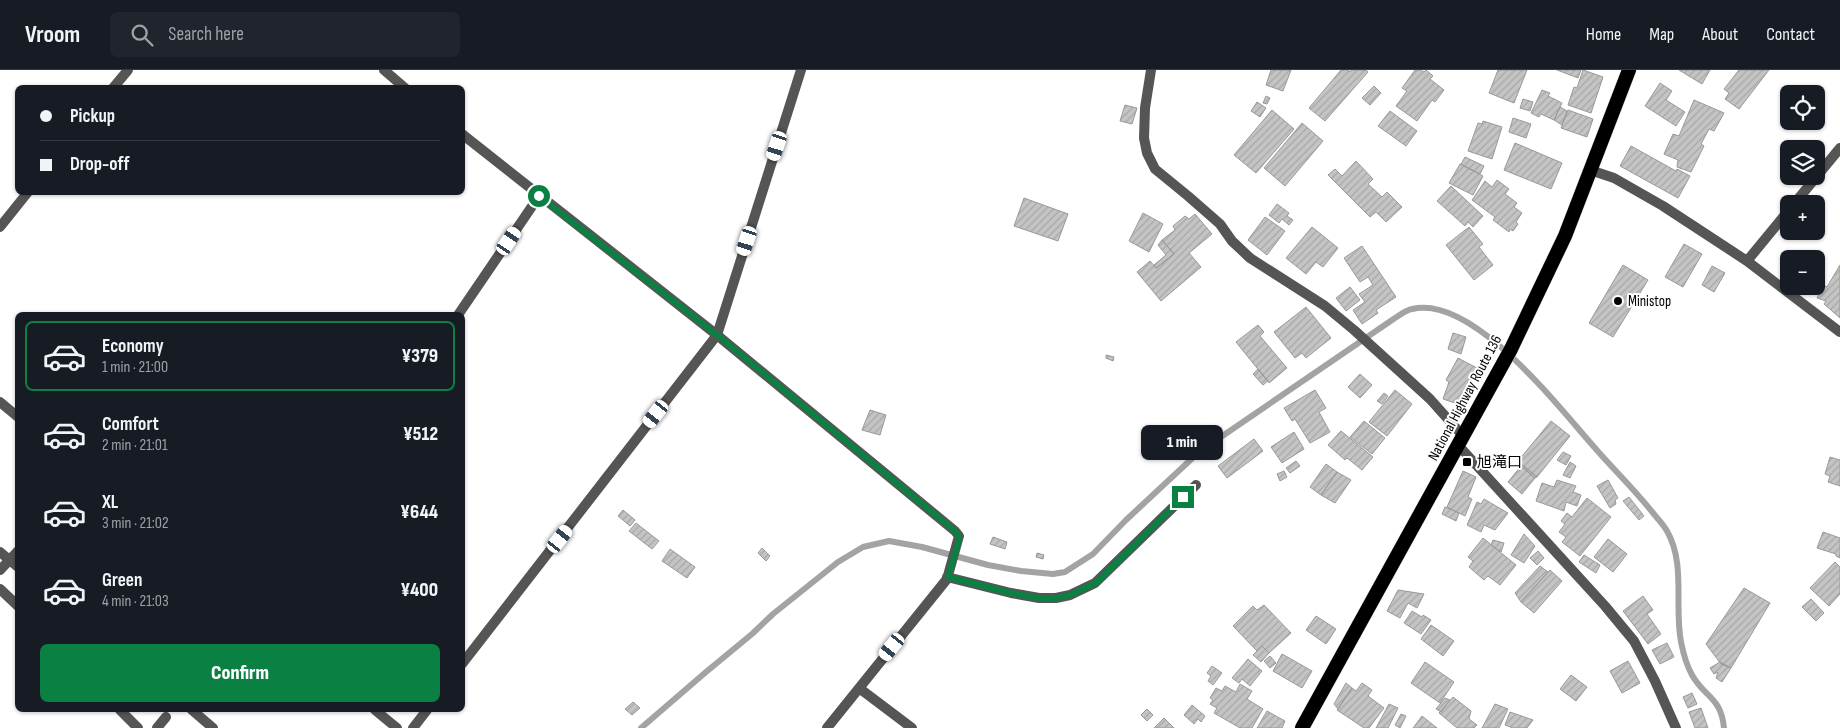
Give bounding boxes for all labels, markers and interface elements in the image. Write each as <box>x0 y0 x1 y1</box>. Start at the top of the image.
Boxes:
search box <box>110 12 460 57</box>
text: Vroom <box>25 20 80 49</box>
icon: search <box>128 21 156 49</box>
text: Search here <box>168 23 244 46</box>
text: Home <box>1586 24 1621 45</box>
text: Map <box>1649 24 1674 45</box>
text: About <box>1702 24 1738 45</box>
text: Contact <box>1766 24 1815 45</box>
map controls <box>1780 85 1825 295</box>
button: locate <box>1780 85 1825 130</box>
text: Pickup <box>70 105 115 128</box>
car <box>765 129 788 163</box>
button: layers <box>1780 140 1825 185</box>
text: Drop-off <box>70 153 130 176</box>
route start <box>528 185 550 207</box>
button: + <box>1780 195 1825 240</box>
car <box>494 224 523 258</box>
car <box>735 224 758 258</box>
button: − <box>1780 250 1825 295</box>
place label: Ministop <box>1628 292 1671 311</box>
marker: Ministop <box>1612 295 1624 307</box>
street label: National Highway Route 136 <box>1424 332 1506 464</box>
icon: car <box>42 334 87 379</box>
text: Economy <box>102 335 164 358</box>
text: ¥379 <box>402 345 438 368</box>
text: 1 min · 21:00 <box>102 358 168 377</box>
car <box>640 398 671 430</box>
icon: car <box>42 412 87 457</box>
text: Comfort <box>102 413 159 436</box>
text: ¥512 <box>403 423 438 446</box>
callout: 1 min <box>1142 424 1224 460</box>
text: 1 min <box>1167 433 1197 452</box>
text: 2 min · 21:01 <box>102 436 168 455</box>
place label: 旭滝口 <box>1477 453 1522 472</box>
marker: 旭滝口 <box>1461 456 1473 468</box>
route end <box>1172 486 1194 508</box>
icon: car <box>42 490 87 535</box>
text: XL <box>102 491 118 514</box>
text: ¥644 <box>400 501 438 524</box>
text: 3 min · 21:02 <box>102 514 169 533</box>
car <box>544 523 575 555</box>
icon: car <box>42 568 87 613</box>
text: Green <box>102 569 142 592</box>
text: ¥400 <box>400 579 438 602</box>
text: 4 min · 21:03 <box>102 592 169 611</box>
car <box>876 631 907 663</box>
button: Confirm <box>40 644 440 702</box>

